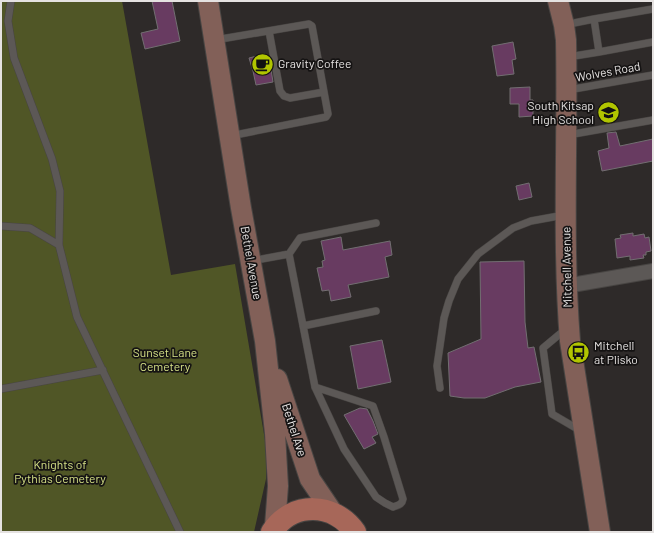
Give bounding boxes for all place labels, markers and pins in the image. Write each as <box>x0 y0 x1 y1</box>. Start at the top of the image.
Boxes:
cafe icon: Gravity Coffee <box>250 51 276 77</box>
place label: Gravity Coffee <box>278 56 351 70</box>
place label: South Kitsap High School <box>527 98 594 126</box>
school or university icon: South Kitsap High School <box>596 100 622 126</box>
place label: Mitchell at Plisko <box>594 338 638 366</box>
bus stop icon: Mitchell at Plisko <box>566 340 592 366</box>

